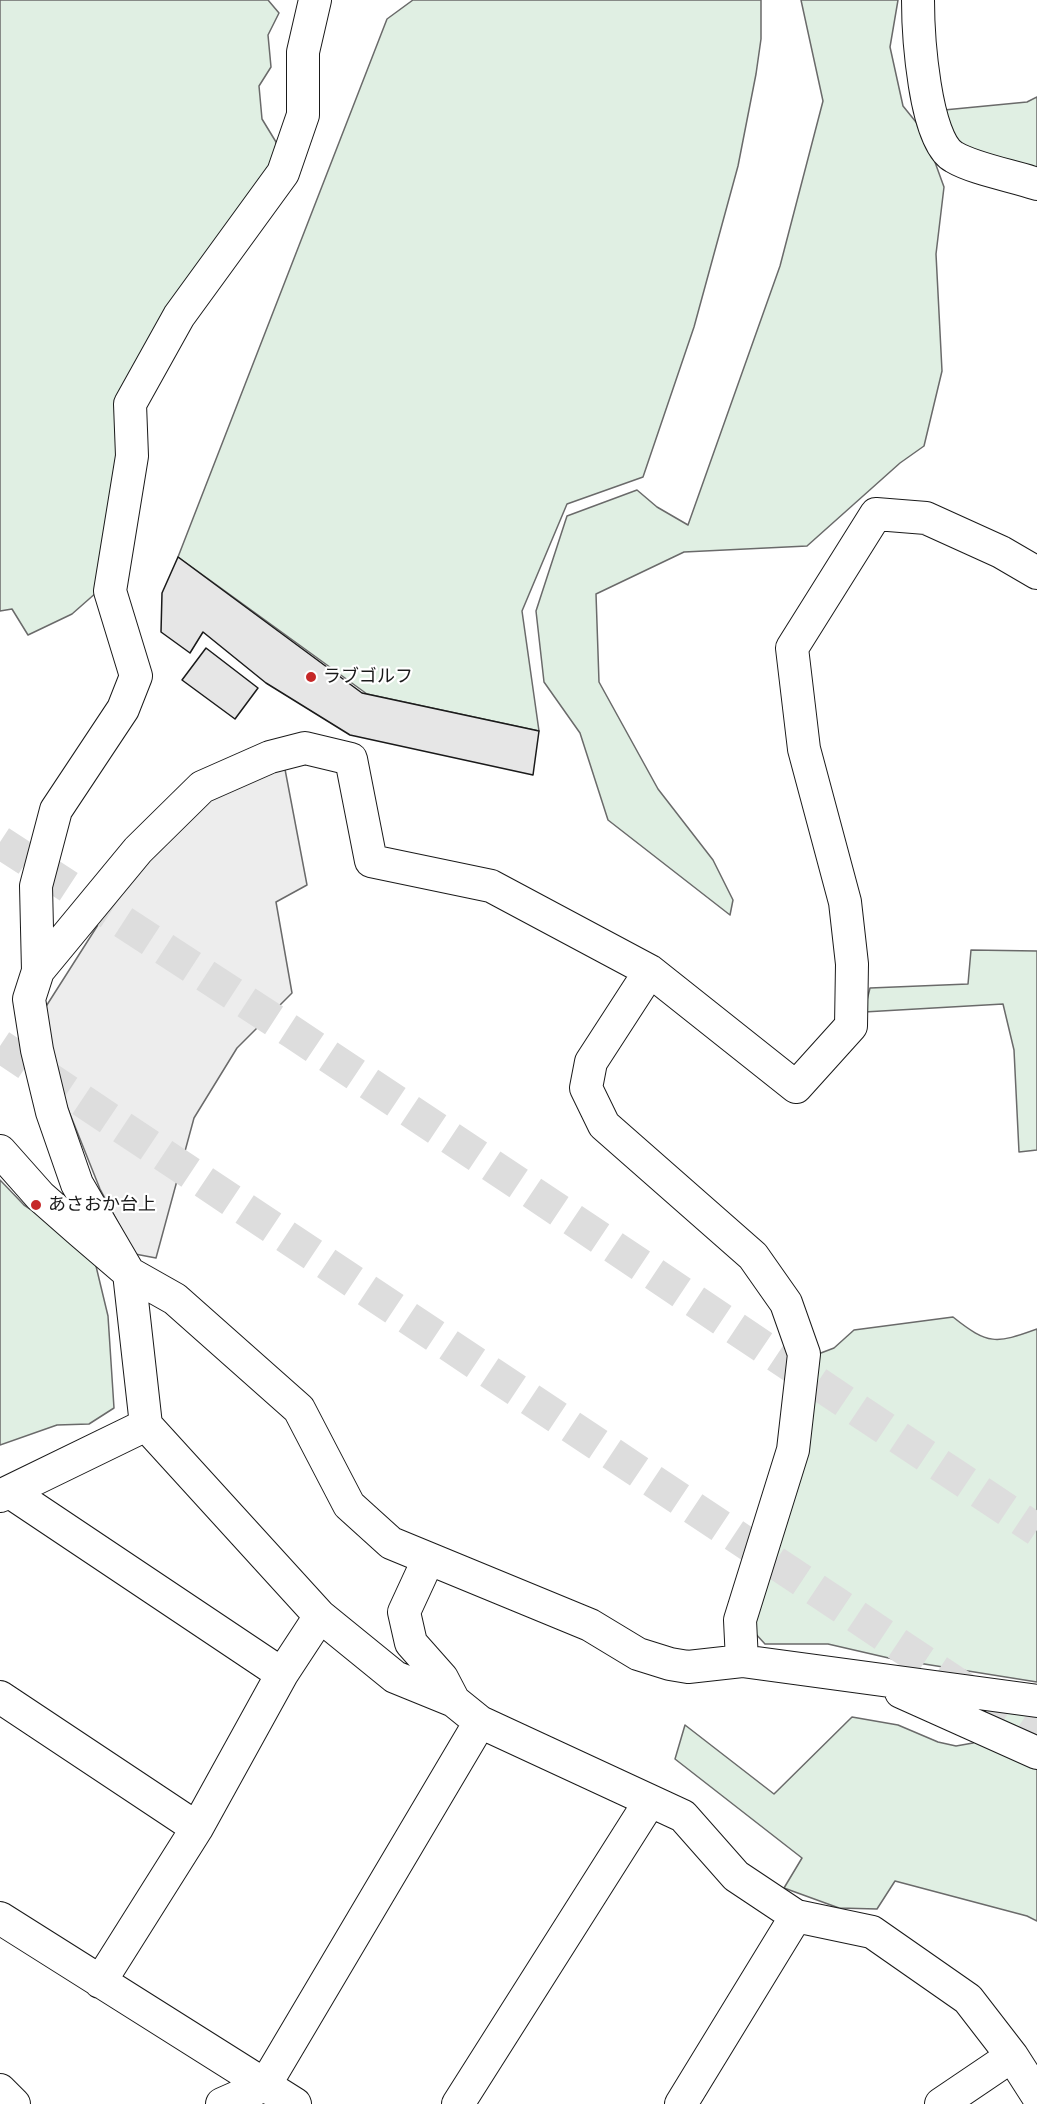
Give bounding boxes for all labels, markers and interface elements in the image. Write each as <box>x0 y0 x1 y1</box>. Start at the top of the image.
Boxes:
place label: ラブゴルフ <box>323 666 413 688</box>
marker: ラブゴルフ <box>304 670 318 684</box>
place label: あさおか台上 <box>48 1194 156 1216</box>
marker: あさおか台上 <box>29 1198 43 1212</box>

